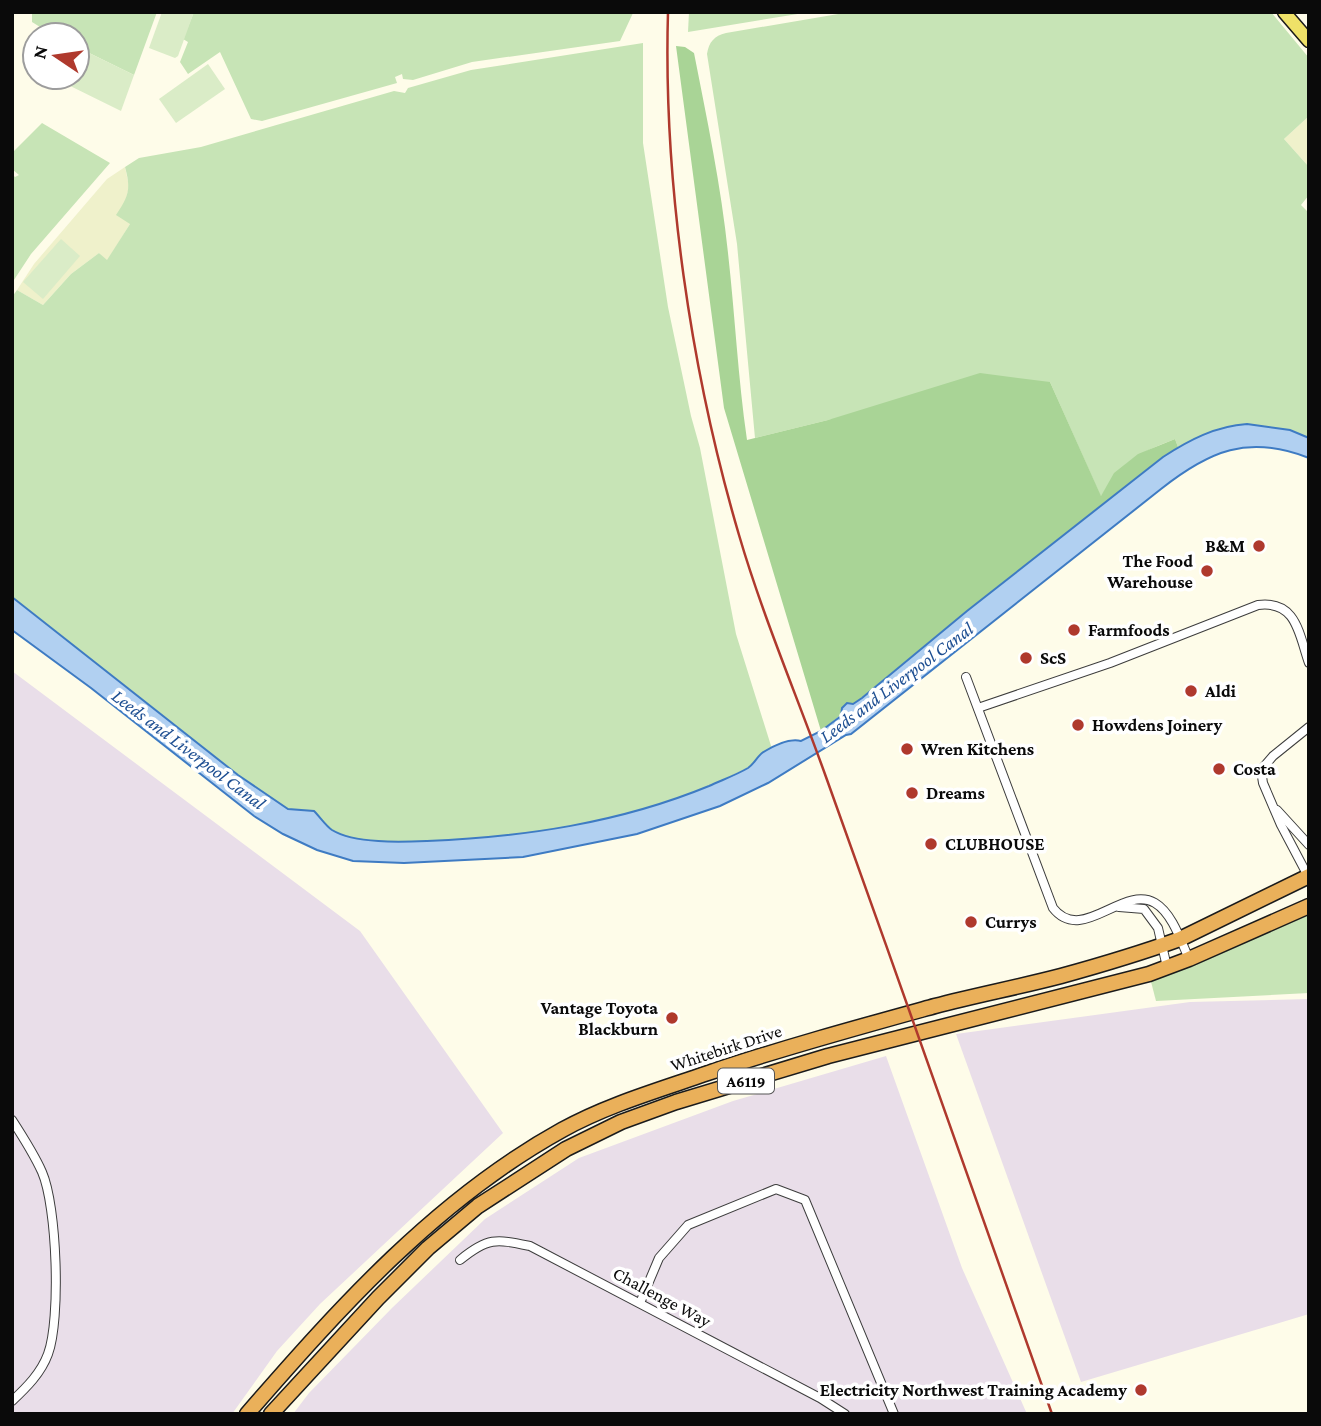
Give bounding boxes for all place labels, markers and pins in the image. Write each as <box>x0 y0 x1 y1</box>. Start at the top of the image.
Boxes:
place label: B&M <box>1205 536 1245 556</box>
marker: B&M <box>1251 538 1267 554</box>
place label: The Food Warehouse <box>1106 551 1193 592</box>
marker: The Food Warehouse <box>1199 563 1215 579</box>
place label: Farmfoods <box>1088 620 1170 640</box>
marker: Farmfoods <box>1066 622 1082 638</box>
place label: ScS <box>1040 648 1066 668</box>
marker: ScS <box>1018 650 1034 666</box>
place label: Aldi <box>1204 681 1237 701</box>
marker: Aldi <box>1183 683 1199 699</box>
place label: Howdens Joinery <box>1092 715 1222 735</box>
marker: Howdens Joinery <box>1070 717 1086 733</box>
place label: Wren Kitchens <box>920 739 1034 759</box>
marker: Wren Kitchens <box>899 741 915 757</box>
place label: Costa <box>1233 759 1276 779</box>
marker: Costa <box>1211 761 1227 777</box>
place label: Dreams <box>926 783 985 803</box>
marker: Dreams <box>904 785 920 801</box>
place label: CLUBHOUSE <box>945 834 1045 854</box>
marker: CLUBHOUSE <box>923 836 939 852</box>
place label: Currys <box>985 912 1037 932</box>
marker: Currys <box>963 914 979 930</box>
place label: Vantage Toyota Blackburn <box>540 998 659 1039</box>
marker: Vantage Toyota Blackburn <box>664 1010 680 1026</box>
place label: Electricity Northwest Training Academy <box>820 1380 1127 1400</box>
marker: Electricity Northwest Training Academy <box>1133 1382 1149 1398</box>

